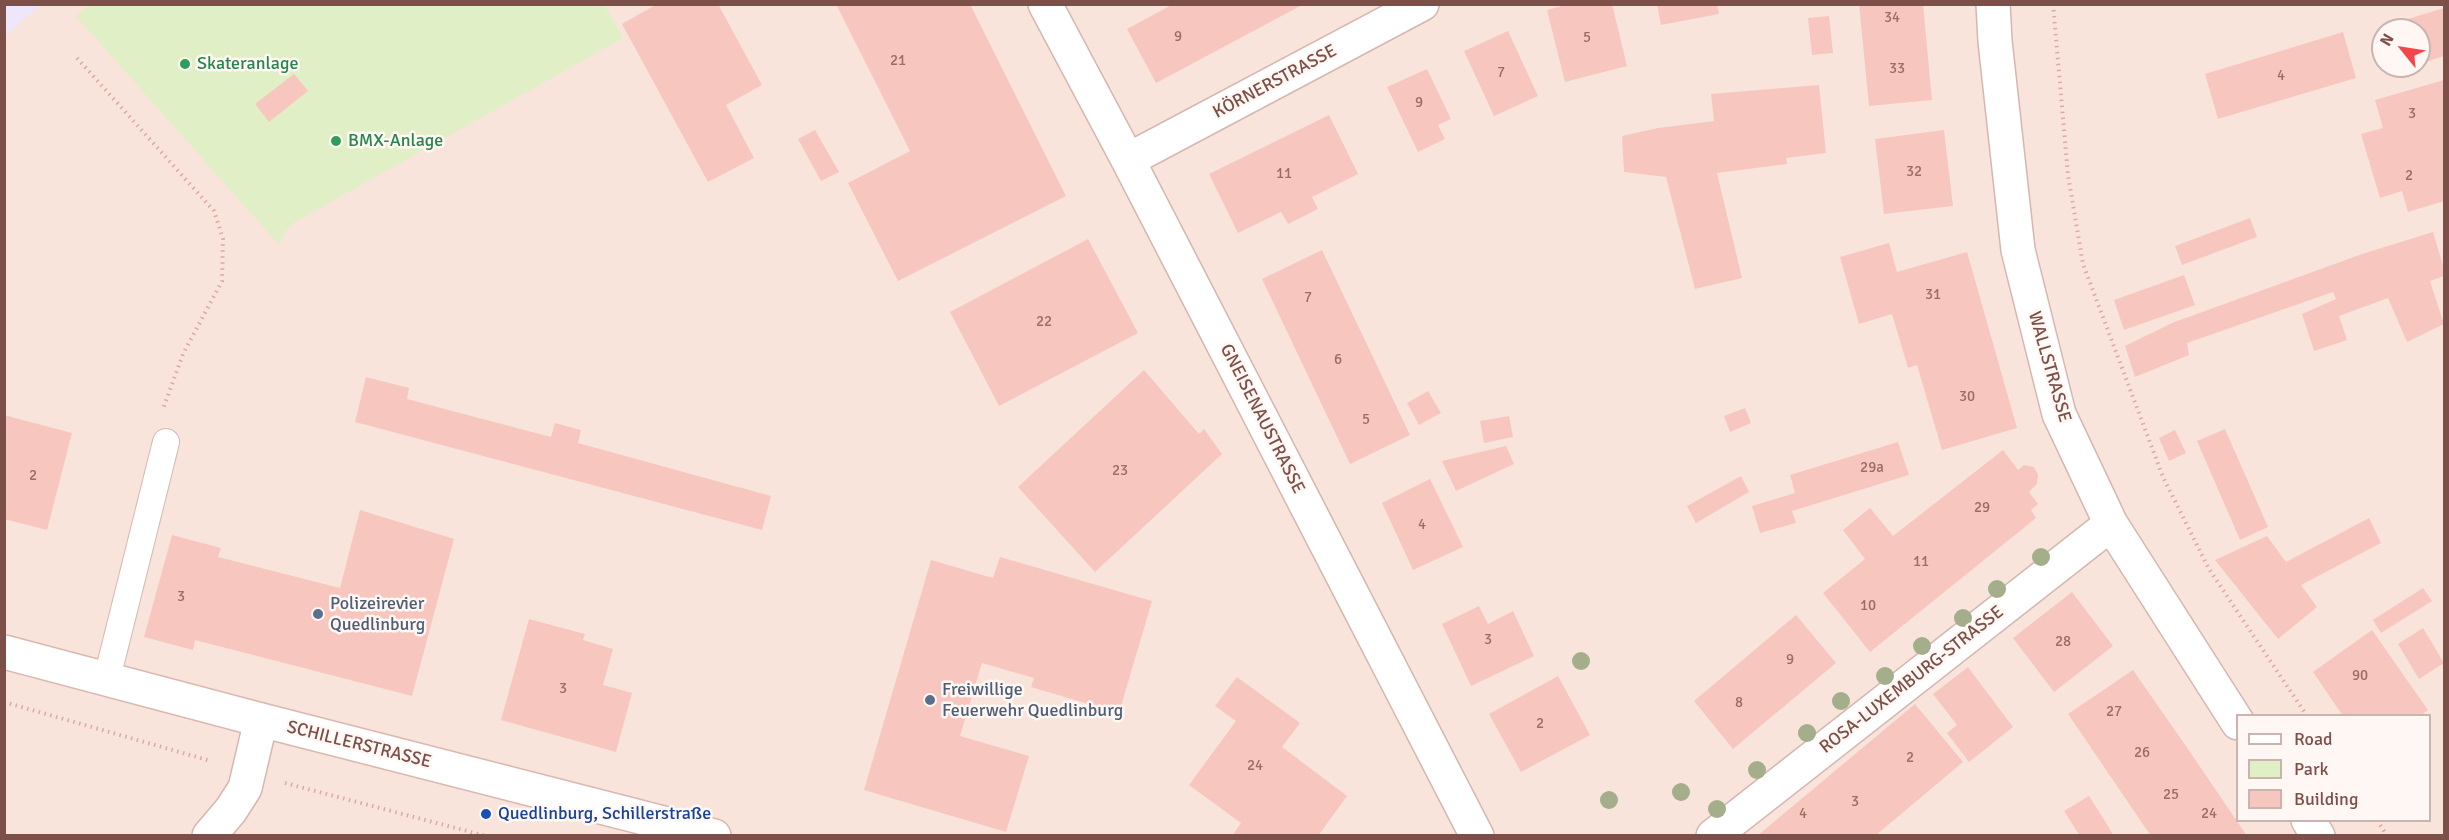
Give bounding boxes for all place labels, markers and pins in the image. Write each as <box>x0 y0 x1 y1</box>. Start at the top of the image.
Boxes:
place label: Skateranlage <box>197 53 298 75</box>
marker: Skateranlage <box>178 57 192 71</box>
place label: BMX-Anlage <box>348 130 443 152</box>
marker: BMX-Anlage <box>329 134 343 148</box>
place label: Polizeirevier Quedlinburg <box>330 593 425 636</box>
marker: Polizeirevier Quedlinburg <box>311 607 325 621</box>
place label: Freiwillige Feuerwehr Quedlinburg <box>942 679 1123 722</box>
marker: Freiwillige Feuerwehr Quedlinburg <box>923 693 937 707</box>
place label: Quedlinburg, Schillerstraße <box>498 803 711 825</box>
marker: Quedlinburg, Schillerstraße <box>479 807 493 821</box>

